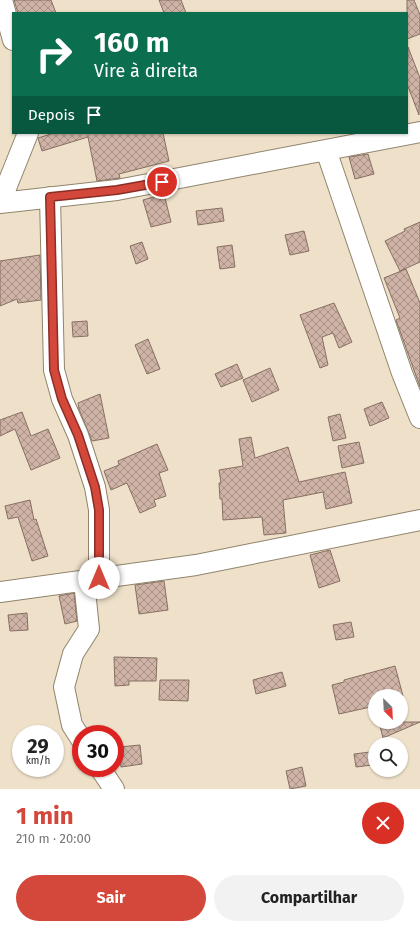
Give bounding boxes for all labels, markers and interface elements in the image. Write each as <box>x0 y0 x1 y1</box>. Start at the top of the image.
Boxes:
text: 160 m <box>94 26 169 59</box>
icon: right <box>28 28 80 80</box>
text: Vire à direita <box>94 60 198 82</box>
icon: arrive <box>83 104 105 126</box>
text: Depois <box>28 106 75 124</box>
pin <box>145 165 179 199</box>
icon: arrive <box>151 171 173 193</box>
position arrow <box>78 557 120 599</box>
north arrow <box>368 689 408 729</box>
map controls <box>368 689 408 777</box>
speed limit sign: 30 <box>72 725 124 777</box>
text: 29 <box>27 734 49 758</box>
button: search <box>368 737 408 777</box>
text: km/h <box>26 755 50 767</box>
text: 1 min <box>16 802 74 830</box>
button: close <box>362 802 404 844</box>
text: 210 m · 20:00 <box>16 831 91 846</box>
button: Sair <box>16 875 206 921</box>
button: Compartilhar <box>214 875 404 921</box>

